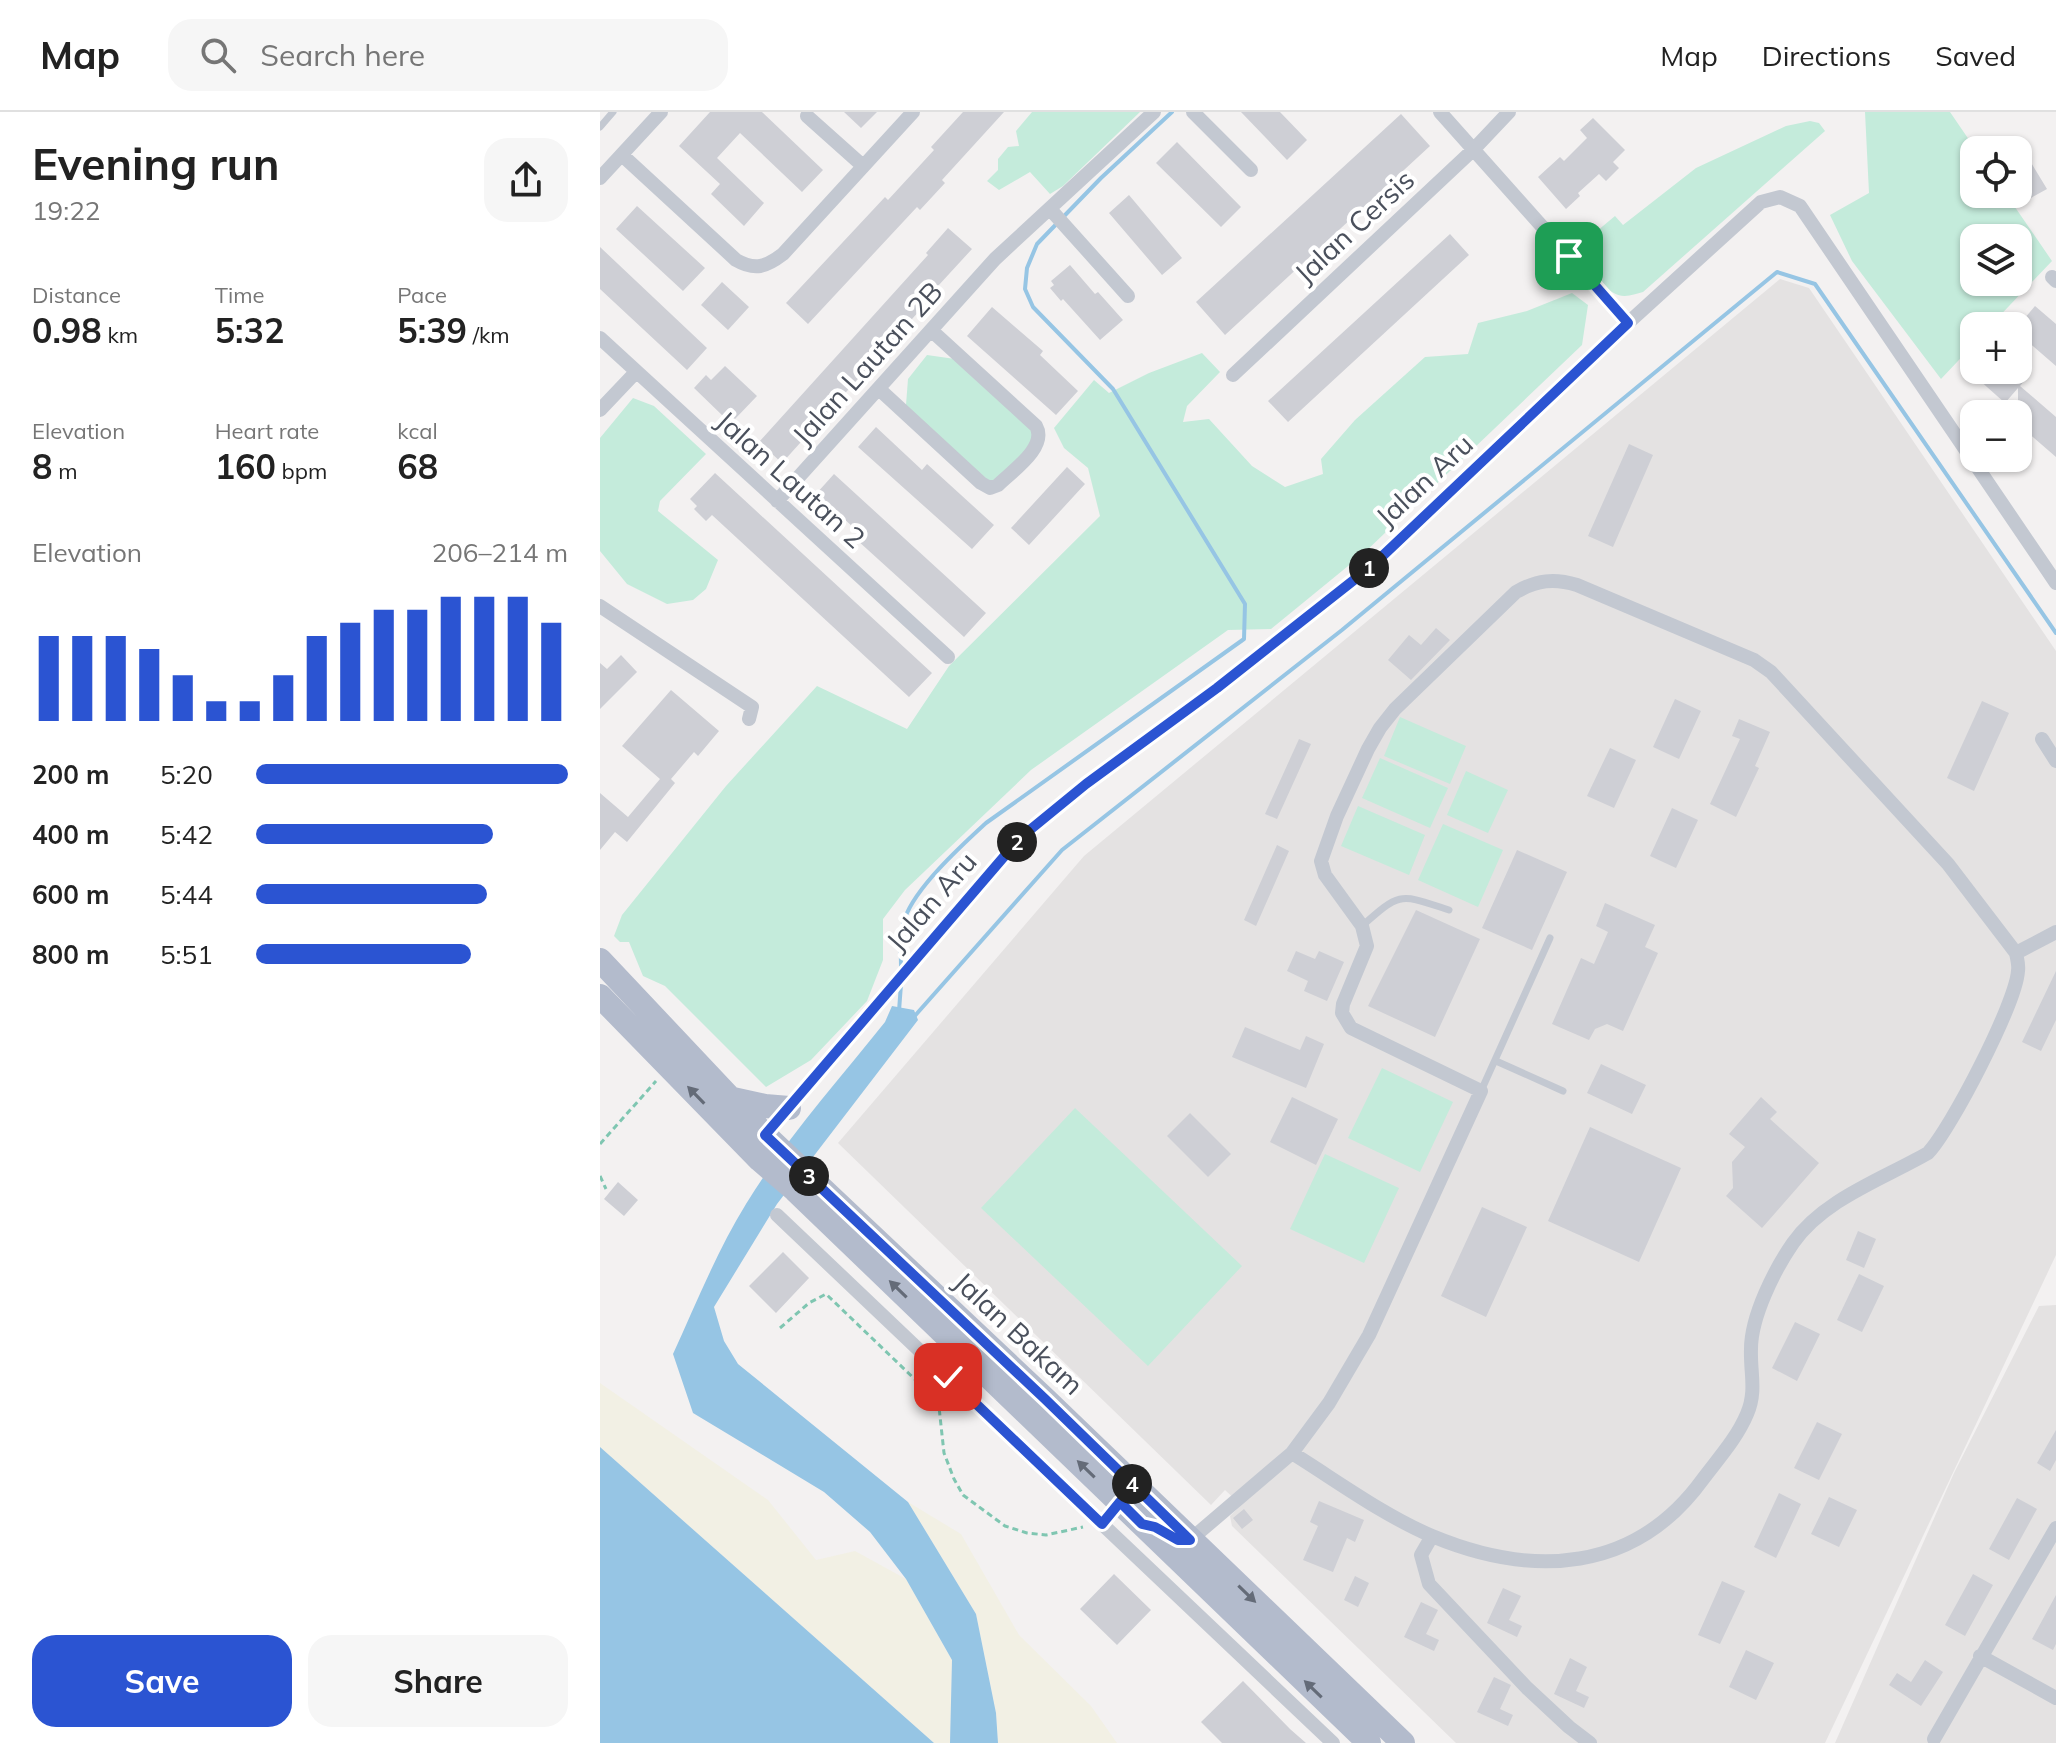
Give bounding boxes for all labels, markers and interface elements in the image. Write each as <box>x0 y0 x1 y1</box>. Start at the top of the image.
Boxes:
search box <box>168 19 728 91</box>
text: Map <box>40 31 120 79</box>
icon: search <box>196 33 240 77</box>
text: Search here <box>260 36 425 74</box>
text: Map <box>1660 38 1718 73</box>
text: Directions <box>1762 38 1891 73</box>
text: Saved <box>1935 38 2016 73</box>
text: Evening run <box>32 136 279 191</box>
map controls <box>1960 136 2032 472</box>
button: locate <box>1960 136 2032 208</box>
button: share <box>484 138 568 222</box>
street label: Jalan Cersis <box>1287 162 1421 290</box>
text: 19:22 <box>32 194 100 227</box>
pin <box>1535 222 1603 290</box>
button: layers <box>1960 224 2032 296</box>
icon: arrive <box>1547 234 1591 278</box>
street label: Jalan Lautan 2B <box>785 274 949 452</box>
text: Distance <box>32 281 121 309</box>
text: Time <box>215 281 264 309</box>
text: Pace <box>397 281 447 309</box>
text: 0.98 <box>32 309 102 352</box>
text: 5:32 <box>215 309 284 352</box>
text: 5:39 <box>397 309 467 352</box>
button: + <box>1960 312 2032 384</box>
text: km <box>102 321 138 349</box>
text: /km <box>467 321 510 349</box>
button: − <box>1960 400 2032 472</box>
street label: Jalan Lautan 2 <box>709 403 873 555</box>
text: Elevation <box>32 417 125 445</box>
text: Heart rate <box>215 417 319 445</box>
text: kcal <box>397 417 438 445</box>
street label: Jalan Aru <box>1368 426 1480 534</box>
text: 8 <box>32 445 52 488</box>
text: 160 <box>215 445 276 488</box>
text: 68 <box>397 445 438 488</box>
text: m <box>52 457 77 485</box>
text: bpm <box>276 457 327 485</box>
text: Elevation <box>32 536 142 569</box>
text: 206–214 m <box>432 536 568 569</box>
pin: 1 <box>1349 548 1389 588</box>
text: 1 <box>1362 554 1376 582</box>
text: 200 m <box>32 758 109 791</box>
text: 5:20 <box>160 758 213 791</box>
text: 400 m <box>32 818 109 851</box>
text: 5:42 <box>160 818 213 851</box>
pin: 2 <box>997 822 1037 862</box>
text: 2 <box>1010 828 1024 856</box>
street label: Jalan Aru <box>878 844 984 958</box>
text: 600 m <box>32 878 109 911</box>
text: 5:44 <box>160 878 213 911</box>
text: 800 m <box>32 938 109 971</box>
text: 5:51 <box>160 938 213 971</box>
one-way arrow <box>687 1086 706 1105</box>
pin: 3 <box>789 1156 829 1196</box>
text: 3 <box>802 1162 816 1190</box>
street label: Jalan Bakam <box>947 1264 1091 1402</box>
one-way arrow <box>889 1281 908 1299</box>
pin <box>914 1343 982 1411</box>
icon: check <box>926 1355 970 1399</box>
one-way arrow <box>1077 1461 1096 1479</box>
pin: 4 <box>1112 1464 1152 1504</box>
text: 4 <box>1125 1470 1139 1498</box>
one-way arrow <box>1237 1585 1256 1603</box>
button: Save <box>32 1635 292 1727</box>
button: Share <box>308 1635 568 1727</box>
one-way arrow <box>1304 1681 1323 1699</box>

